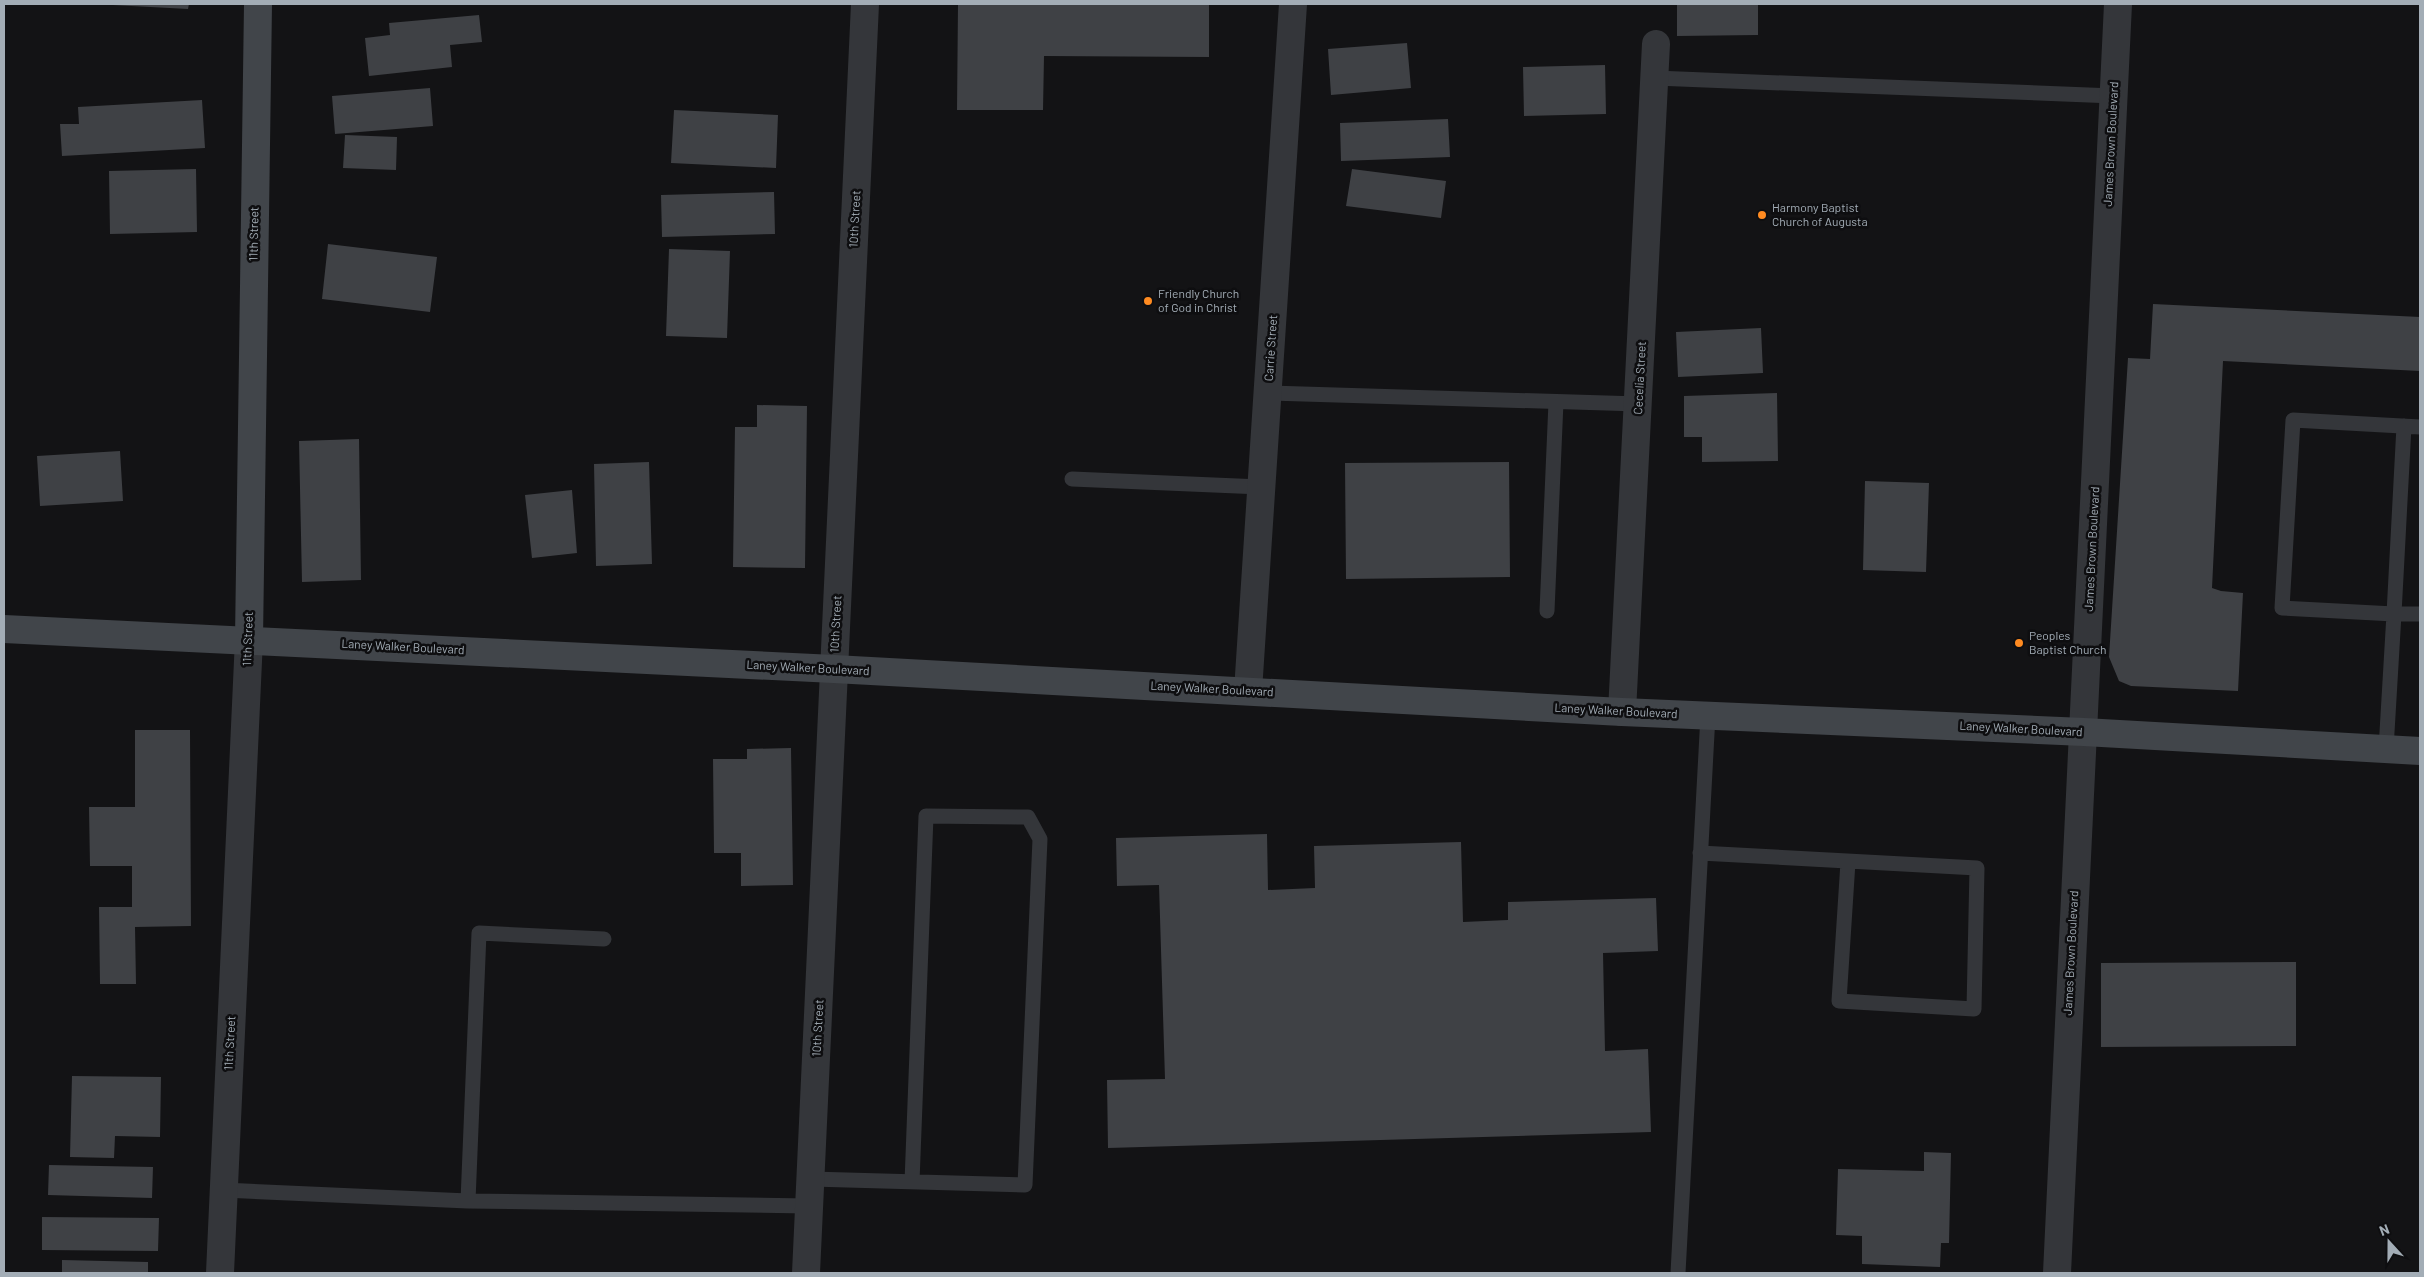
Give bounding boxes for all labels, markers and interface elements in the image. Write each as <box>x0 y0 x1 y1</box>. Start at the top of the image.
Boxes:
street label: James Brown Boulevard <box>2100 81 2120 207</box>
street label: 10th Street <box>846 190 862 248</box>
place label: Harmony Baptist Church of Augusta <box>1772 200 1868 228</box>
street label: 11th Street <box>246 207 260 261</box>
marker: Harmony Baptist Church of Augusta <box>1756 209 1768 221</box>
place label: Friendly Church of God in Christ <box>1158 286 1239 314</box>
marker: Friendly Church of God in Christ <box>1142 295 1154 307</box>
street label: Carrie Street <box>1261 314 1279 382</box>
street label: Cecelia Street <box>1630 341 1648 415</box>
street label: James Brown Boulevard <box>2081 486 2101 612</box>
street label: 10th Street <box>827 595 843 653</box>
street label: 11th Street <box>239 612 255 666</box>
place label: Peoples Baptist Church <box>2029 628 2106 656</box>
street label: Laney Walker Boulevard <box>341 636 465 656</box>
marker: Peoples Baptist Church <box>2013 637 2025 649</box>
street label: Laney Walker Boulevard <box>746 657 870 677</box>
street label: Laney Walker Boulevard <box>1150 678 1274 698</box>
street label: Laney Walker Boulevard <box>1554 700 1678 720</box>
street label: Laney Walker Boulevard <box>1959 718 2083 738</box>
street label: James Brown Boulevard <box>2060 890 2080 1016</box>
street label: 10th Street <box>809 999 825 1057</box>
street label: 11th Street <box>221 1015 237 1070</box>
north arrow <box>2364 1217 2414 1267</box>
text: N <box>2377 1220 2392 1239</box>

